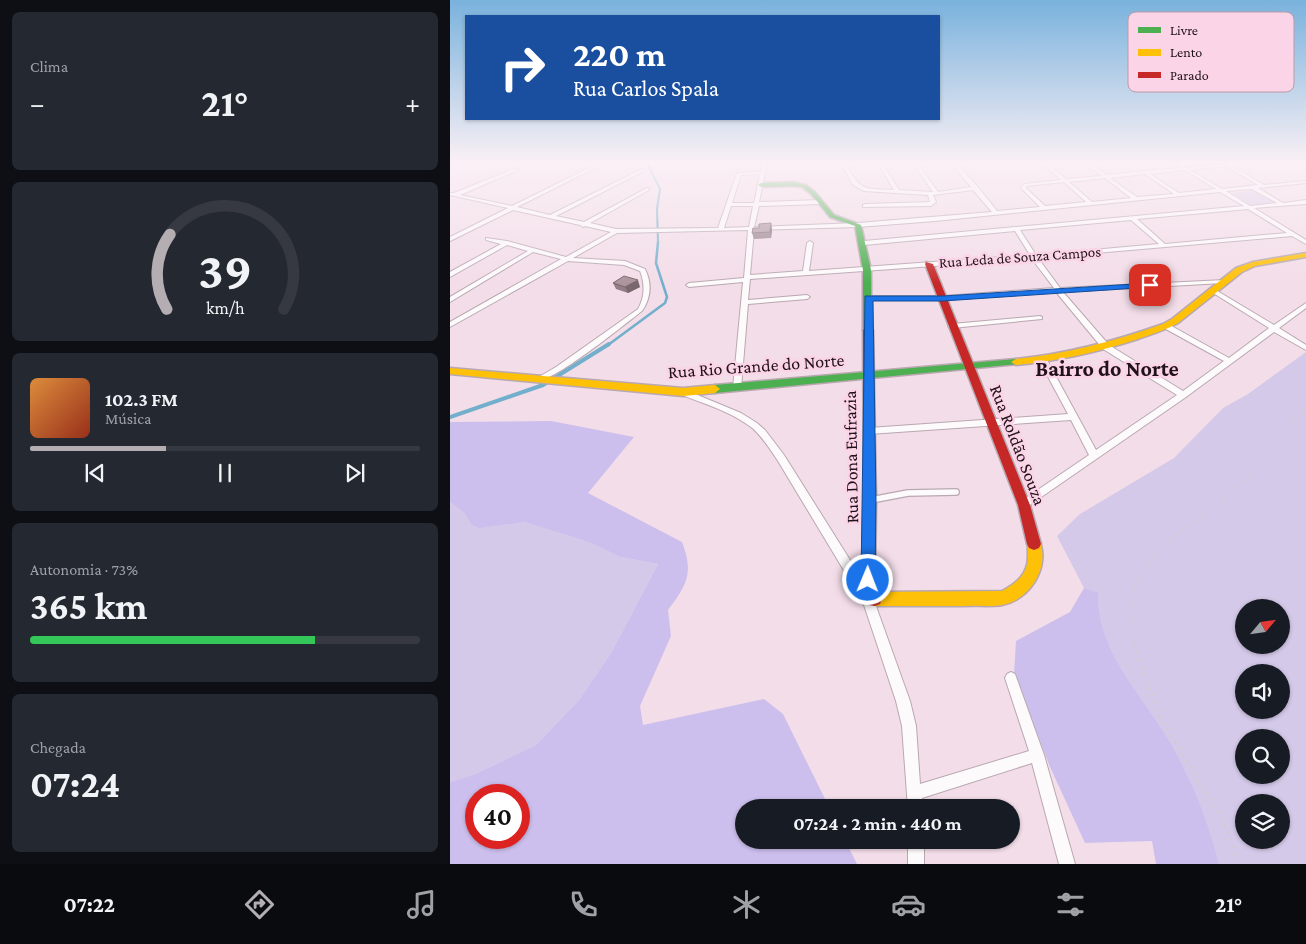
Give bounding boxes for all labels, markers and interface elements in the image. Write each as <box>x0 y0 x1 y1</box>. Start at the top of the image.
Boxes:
legend <box>1128 12 1294 92</box>
text: Livre <box>1170 22 1198 38</box>
icon: right <box>490 35 555 100</box>
text: 220 m <box>573 35 666 74</box>
text: Lento <box>1170 44 1202 60</box>
text: Clima <box>30 58 68 75</box>
text: Parado <box>1170 67 1209 83</box>
text: Rua Carlos Spala <box>573 76 719 101</box>
text: 21° <box>201 82 249 124</box>
text: − <box>30 88 45 119</box>
text: + <box>405 88 420 119</box>
text: 39 <box>198 241 252 299</box>
street label: Rua Leda de Souza Campos <box>938 243 1102 272</box>
pin <box>1129 264 1171 306</box>
icon: arrive <box>1136 271 1164 299</box>
text: km/h <box>206 298 245 318</box>
street label: Rua Rio Grande do Norte <box>667 350 845 382</box>
district label: Bairro do Norte <box>1035 356 1179 381</box>
street label: Rua Roldão Souza <box>986 382 1050 508</box>
text: 102.3 FM <box>105 389 178 410</box>
street label: Rua Dona Eufrazia <box>840 390 862 524</box>
text: Música <box>105 410 151 427</box>
icon: previous <box>81 459 109 487</box>
icon: pause <box>211 459 239 487</box>
icon: next <box>341 459 369 487</box>
position arrow <box>841 553 893 605</box>
text: Autonomia · 73% <box>30 561 138 578</box>
text: 365 km <box>30 585 148 627</box>
north arrow <box>1235 599 1290 654</box>
map controls <box>1235 599 1290 849</box>
button: sound <box>1235 664 1290 719</box>
button: search <box>1235 729 1290 784</box>
text: Chegada <box>30 739 86 756</box>
text: 07:24 <box>30 763 120 805</box>
speed limit sign: 40 <box>465 784 530 849</box>
button: layers <box>1235 794 1290 849</box>
text: 07:24 · 2 min · 440 m <box>793 813 962 834</box>
icon: directions <box>242 887 277 922</box>
icon: music <box>404 887 439 922</box>
icon: phone <box>566 887 601 922</box>
icon: climate <box>729 887 764 922</box>
icon: car <box>891 887 926 922</box>
icon: filters <box>1053 887 1088 922</box>
text: 07:22 <box>64 892 115 917</box>
text: 21° <box>1215 892 1242 917</box>

